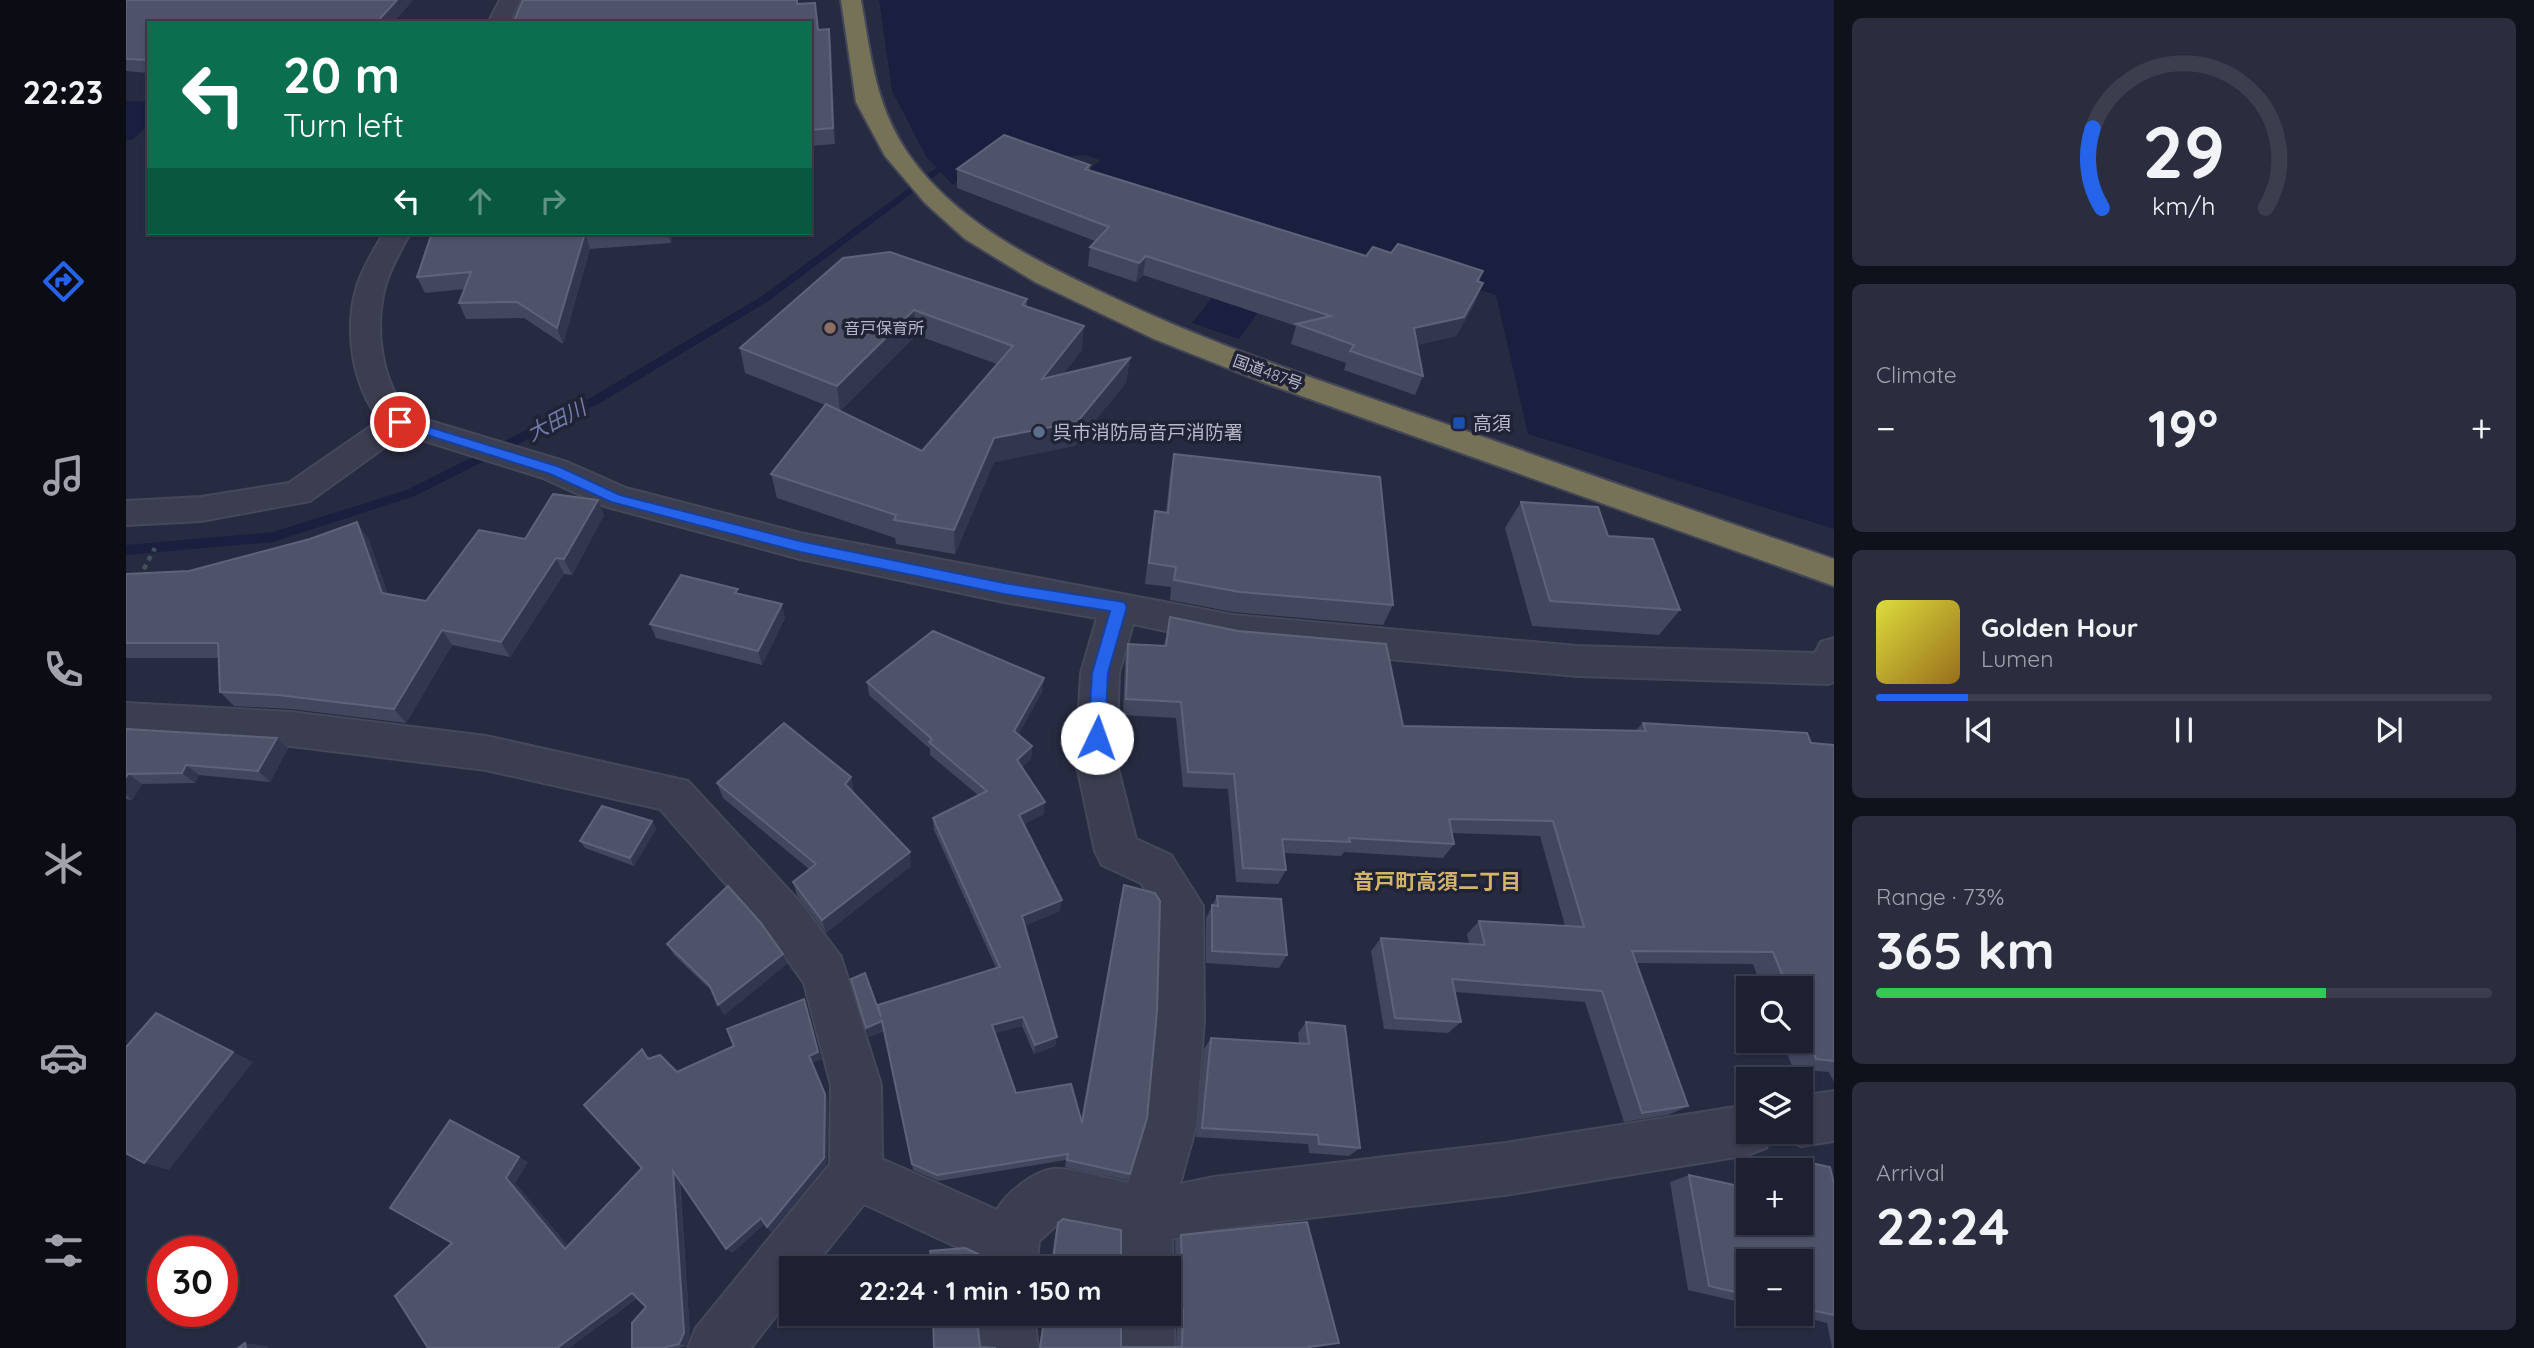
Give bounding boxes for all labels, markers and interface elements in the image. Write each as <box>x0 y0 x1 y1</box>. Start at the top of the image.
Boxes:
text: 20 m <box>283 44 400 105</box>
icon: left <box>168 49 259 140</box>
text: 22:23 <box>23 72 103 112</box>
text: Turn left <box>283 105 404 145</box>
text: 29 <box>2143 105 2225 196</box>
icon: left <box>388 182 426 220</box>
icon: ahead <box>461 182 499 220</box>
icon: right <box>534 182 572 220</box>
text: km/h <box>2152 190 2216 221</box>
icon: directions <box>39 257 88 306</box>
place label: 音戸保育所 <box>844 318 924 338</box>
marker: 音戸保育所 <box>822 320 838 336</box>
street label: 国道487号 <box>1230 350 1306 394</box>
text: Climate <box>1876 360 1957 389</box>
pin <box>370 392 430 452</box>
water label: 大田川 <box>522 393 592 446</box>
text: 19° <box>2148 395 2218 460</box>
icon: arrive <box>381 403 419 441</box>
text: − <box>1876 404 1896 452</box>
text: + <box>2471 404 2492 452</box>
place label: 高須 <box>1473 411 1511 435</box>
marker: 高須 <box>1451 415 1467 431</box>
place label: 呉市消防局音戸消防署 <box>1053 420 1243 444</box>
marker: 呉市消防局音戸消防署 <box>1031 424 1047 440</box>
icon: music <box>39 451 88 500</box>
text: Golden Hour <box>1981 611 2138 644</box>
text: Lumen <box>1981 644 2054 673</box>
icon: phone <box>39 645 88 694</box>
position arrow <box>1060 701 1134 775</box>
icon: previous <box>1960 711 1998 749</box>
icon: pause <box>2165 711 2203 749</box>
icon: next <box>2370 711 2408 749</box>
icon: climate <box>39 839 88 888</box>
district label: 音戸町高須二丁目 <box>1353 868 1521 894</box>
text: Range · 73% <box>1876 882 2004 911</box>
text: 365 km <box>1876 917 2055 982</box>
map controls <box>1736 976 1813 1326</box>
button: search <box>1736 976 1813 1053</box>
icon: car <box>39 1033 88 1082</box>
button: layers <box>1736 1067 1813 1144</box>
button: + <box>1736 1158 1813 1235</box>
text: Arrival <box>1876 1158 1945 1187</box>
text: 22:24 <box>1876 1193 2010 1258</box>
icon: filters <box>39 1226 88 1275</box>
speed limit sign: 30 <box>147 1236 238 1327</box>
button: − <box>1736 1249 1813 1326</box>
text: 22:24 · 1 min · 150 m <box>859 1274 1101 1307</box>

